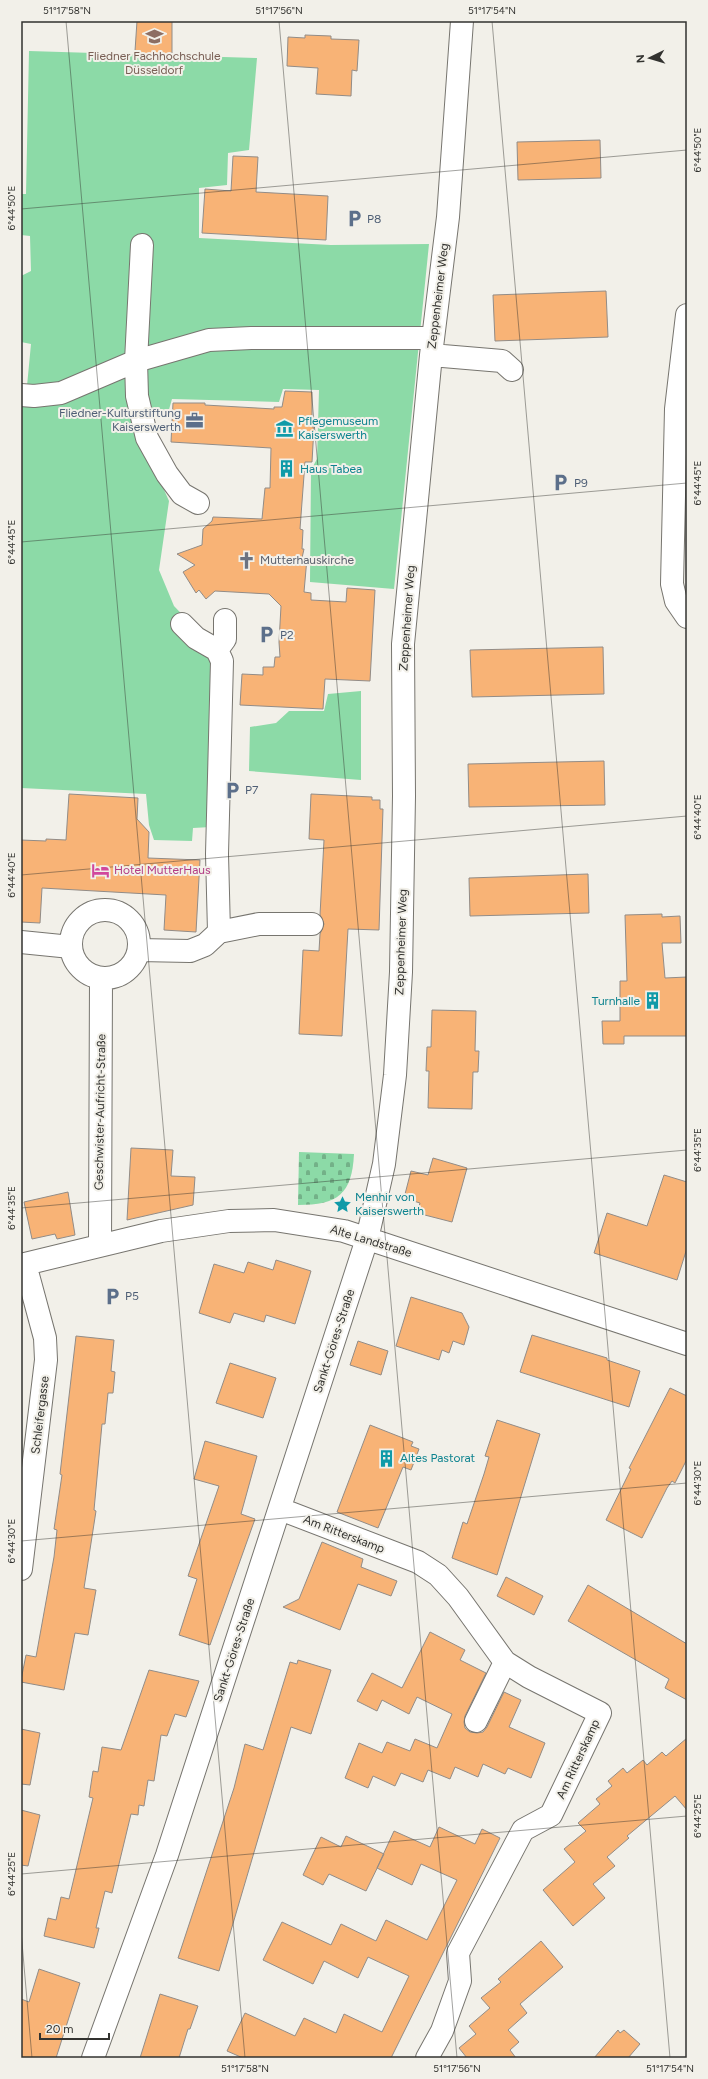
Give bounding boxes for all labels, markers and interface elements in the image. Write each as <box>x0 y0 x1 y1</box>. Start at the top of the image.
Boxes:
text: 51°17'58"N <box>43 4 91 17</box>
text: 51°17'56"N <box>255 4 303 17</box>
text: 51°17'54"N <box>468 4 516 17</box>
school or university icon: Fliedner Fachhochschule Düsseldorf <box>144 27 164 47</box>
north arrow <box>630 38 670 78</box>
place label: Fliedner Fachhochschule Düsseldorf <box>87 49 221 77</box>
text: N <box>634 54 647 64</box>
text: 6°44'50"E <box>691 127 704 173</box>
text: 6°44'50"E <box>5 185 18 231</box>
parking icon: P8 <box>344 209 364 229</box>
place label: P8 <box>367 212 381 226</box>
street label: Zeppenheimer Weg <box>425 242 451 350</box>
place label: Fliedner-Kulturstiftung Kaiserswerth <box>59 406 181 434</box>
office icon: Fliedner-Kulturstiftung Kaiserswerth <box>184 410 204 430</box>
place label: Pflegemuseum Kaiserswerth <box>298 414 378 442</box>
museum icon: Pflegemuseum Kaiserswerth <box>275 418 295 438</box>
building icon: Haus Tabea <box>277 459 297 479</box>
text: 6°44'45"E <box>691 460 704 505</box>
place label: Haus Tabea <box>300 462 362 476</box>
parking icon: P9 <box>551 473 571 493</box>
place label: P9 <box>574 476 588 490</box>
text: 6°44'45"E <box>5 519 18 564</box>
church icon: Mutterhauskirche <box>237 550 257 570</box>
place label: Mutterhauskirche <box>260 553 354 567</box>
street label: Zeppenheimer Weg <box>396 565 418 671</box>
parking icon: P2 <box>257 625 277 645</box>
place label: P2 <box>280 628 294 642</box>
parking icon: P7 <box>222 780 242 800</box>
place label: P7 <box>245 783 259 797</box>
text: 6°44'40"E <box>691 794 704 840</box>
text: 6°44'40"E <box>5 852 18 898</box>
hotel icon: Hotel MutterHaus <box>91 860 111 880</box>
place label: Hotel MutterHaus <box>114 863 211 877</box>
street label: Zeppenheimer Weg <box>392 889 410 995</box>
building icon: Turnhalle <box>643 991 663 1011</box>
place label: Turnhalle <box>592 994 640 1008</box>
street label: Geschwister-Aufricht-Straße <box>92 1033 108 1190</box>
text: 6°44'35"E <box>691 1128 704 1172</box>
text: 6°44'35"E <box>5 1186 18 1230</box>
place label: Menhir von Kaiserswerth <box>355 1190 424 1218</box>
place icon: Menhir von Kaiserswerth <box>332 1194 352 1214</box>
street label: Alte Landstraße <box>329 1222 414 1260</box>
parking icon: P5 <box>102 1286 122 1306</box>
street label: Sankt-Göres-Straße <box>311 1287 358 1395</box>
place label: P5 <box>125 1289 139 1303</box>
street label: Schleifergasse <box>28 1375 52 1455</box>
building icon: Altes Pastorat <box>377 1448 397 1468</box>
place label: Altes Pastorat <box>400 1451 476 1465</box>
text: 6°44'30"E <box>691 1461 704 1505</box>
street label: Am Ritterskamp <box>301 1512 387 1556</box>
text: 6°44'30"E <box>5 1519 18 1563</box>
street label: Sankt-Göres-Straße <box>211 1596 258 1704</box>
street label: Am Ritterskamp <box>553 1717 603 1801</box>
text: 6°44'25"E <box>691 1794 704 1838</box>
text: 6°44'25"E <box>5 1852 18 1896</box>
scale bar <box>40 2015 109 2041</box>
text: 20 m <box>46 2022 74 2036</box>
text: 51°17'58"N <box>221 2062 269 2075</box>
text: 51°17'56"N <box>433 2062 481 2075</box>
text: 51°17'54"N <box>646 2062 694 2075</box>

